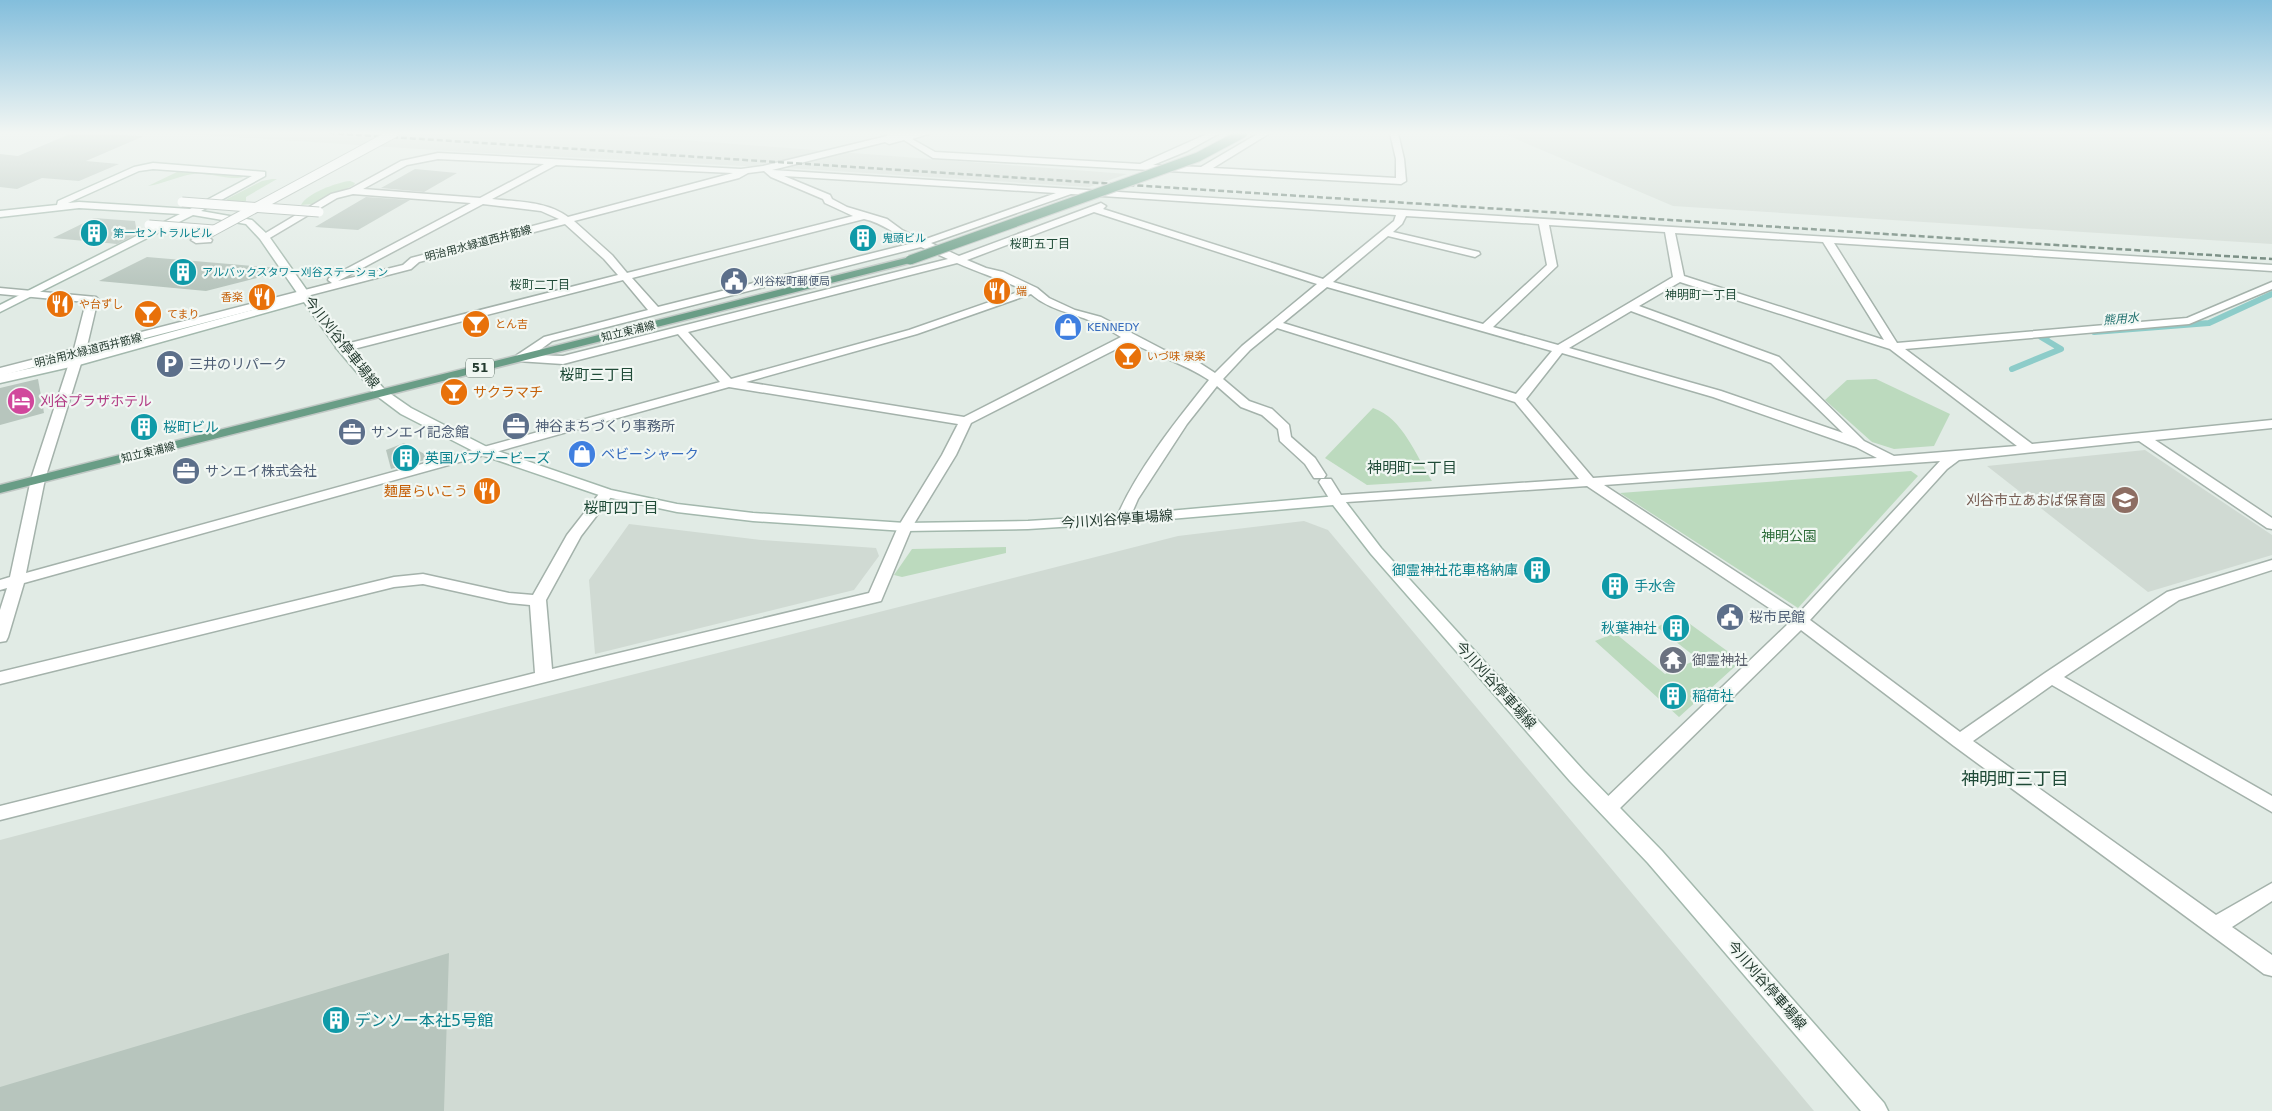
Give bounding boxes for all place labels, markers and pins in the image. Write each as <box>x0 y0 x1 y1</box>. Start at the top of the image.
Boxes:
building icon: 第一セントラルビル <box>79 218 109 248</box>
building icon: 鬼頭ビル <box>848 223 878 253</box>
place label: 第一セントラルビル <box>113 227 212 240</box>
place label: 鬼頭ビル <box>882 232 926 245</box>
building icon: アルバックスタワー刈谷ステーション <box>168 257 198 287</box>
place label: アルバックスタワー刈谷ステーション <box>202 266 388 279</box>
public building icon: 刈谷桜町郵便局 <box>719 266 749 296</box>
place label: 刈谷桜町郵便局 <box>753 275 830 288</box>
restaurant icon: 端 <box>982 276 1012 306</box>
restaurant icon: 香楽 <box>247 282 277 312</box>
place label: 端 <box>1016 285 1027 298</box>
restaurant icon: や台ずし <box>45 289 75 319</box>
place label: 香楽 <box>221 291 243 304</box>
place label: や台ずし <box>79 298 123 311</box>
bar icon: てまり <box>133 299 163 329</box>
place label: てまり <box>167 308 199 321</box>
bar icon: とん吉 <box>461 309 491 339</box>
shop icon: KENNEDY <box>1053 312 1083 342</box>
place label: とん吉 <box>495 318 528 331</box>
place label: KENNEDY <box>1087 321 1139 334</box>
bar icon: いづ味 泉楽 <box>1113 341 1143 371</box>
parking icon: 三井のリパーク <box>155 349 185 379</box>
place label: いづ味 泉楽 <box>1147 350 1206 363</box>
place label: 三井のリパーク <box>189 356 287 372</box>
bar icon: サクラマチ <box>439 377 469 407</box>
place label: サクラマチ <box>473 384 543 400</box>
hotel icon: 刈谷プラザホテル <box>6 386 36 416</box>
place label: 刈谷プラザホテル <box>40 393 152 409</box>
office icon: 神谷まちづくり事務所 <box>501 411 531 441</box>
building icon: 桜町ビル <box>129 412 159 442</box>
office icon: サンエイ記念館 <box>337 417 367 447</box>
place label: 神谷まちづくり事務所 <box>535 418 675 434</box>
place label: 桜町ビル <box>163 419 219 435</box>
place label: サンエイ記念館 <box>371 424 469 440</box>
shop icon: ベビーシャーク <box>567 439 597 469</box>
building icon: 英国パブブービーズ <box>391 443 421 473</box>
place label: ベビーシャーク <box>601 446 699 462</box>
place label: 英国パブブービーズ <box>425 450 550 466</box>
office icon: サンエイ株式会社 <box>171 456 201 486</box>
place label: サンエイ株式会社 <box>205 463 317 479</box>
restaurant icon: 麺屋らいこう <box>472 476 502 506</box>
place label: 麺屋らいこう <box>384 483 468 499</box>
school or university icon: 刈谷市立あおば保育園 <box>2110 485 2140 515</box>
place label: 刈谷市立あおば保育園 <box>1966 492 2106 508</box>
building icon: 御霊神社花車格納庫 <box>1522 555 1552 585</box>
place label: 御霊神社花車格納庫 <box>1392 562 1518 578</box>
building icon: 手水舎 <box>1600 571 1630 601</box>
place label: 手水舎 <box>1634 578 1676 594</box>
public building icon: 桜市民館 <box>1715 602 1745 632</box>
place label: 桜市民館 <box>1749 609 1805 625</box>
building icon: 秋葉神社 <box>1661 613 1691 643</box>
place label: 秋葉神社 <box>1601 620 1657 636</box>
temple icon: 御霊神社 <box>1658 645 1688 675</box>
place label: 御霊神社 <box>1692 652 1748 668</box>
building icon: 稲荷社 <box>1658 681 1688 711</box>
place label: 稲荷社 <box>1692 688 1734 704</box>
building icon: デンソー本社5号館 <box>321 1005 351 1035</box>
place label: デンソー本社5号館 <box>355 1011 493 1030</box>

